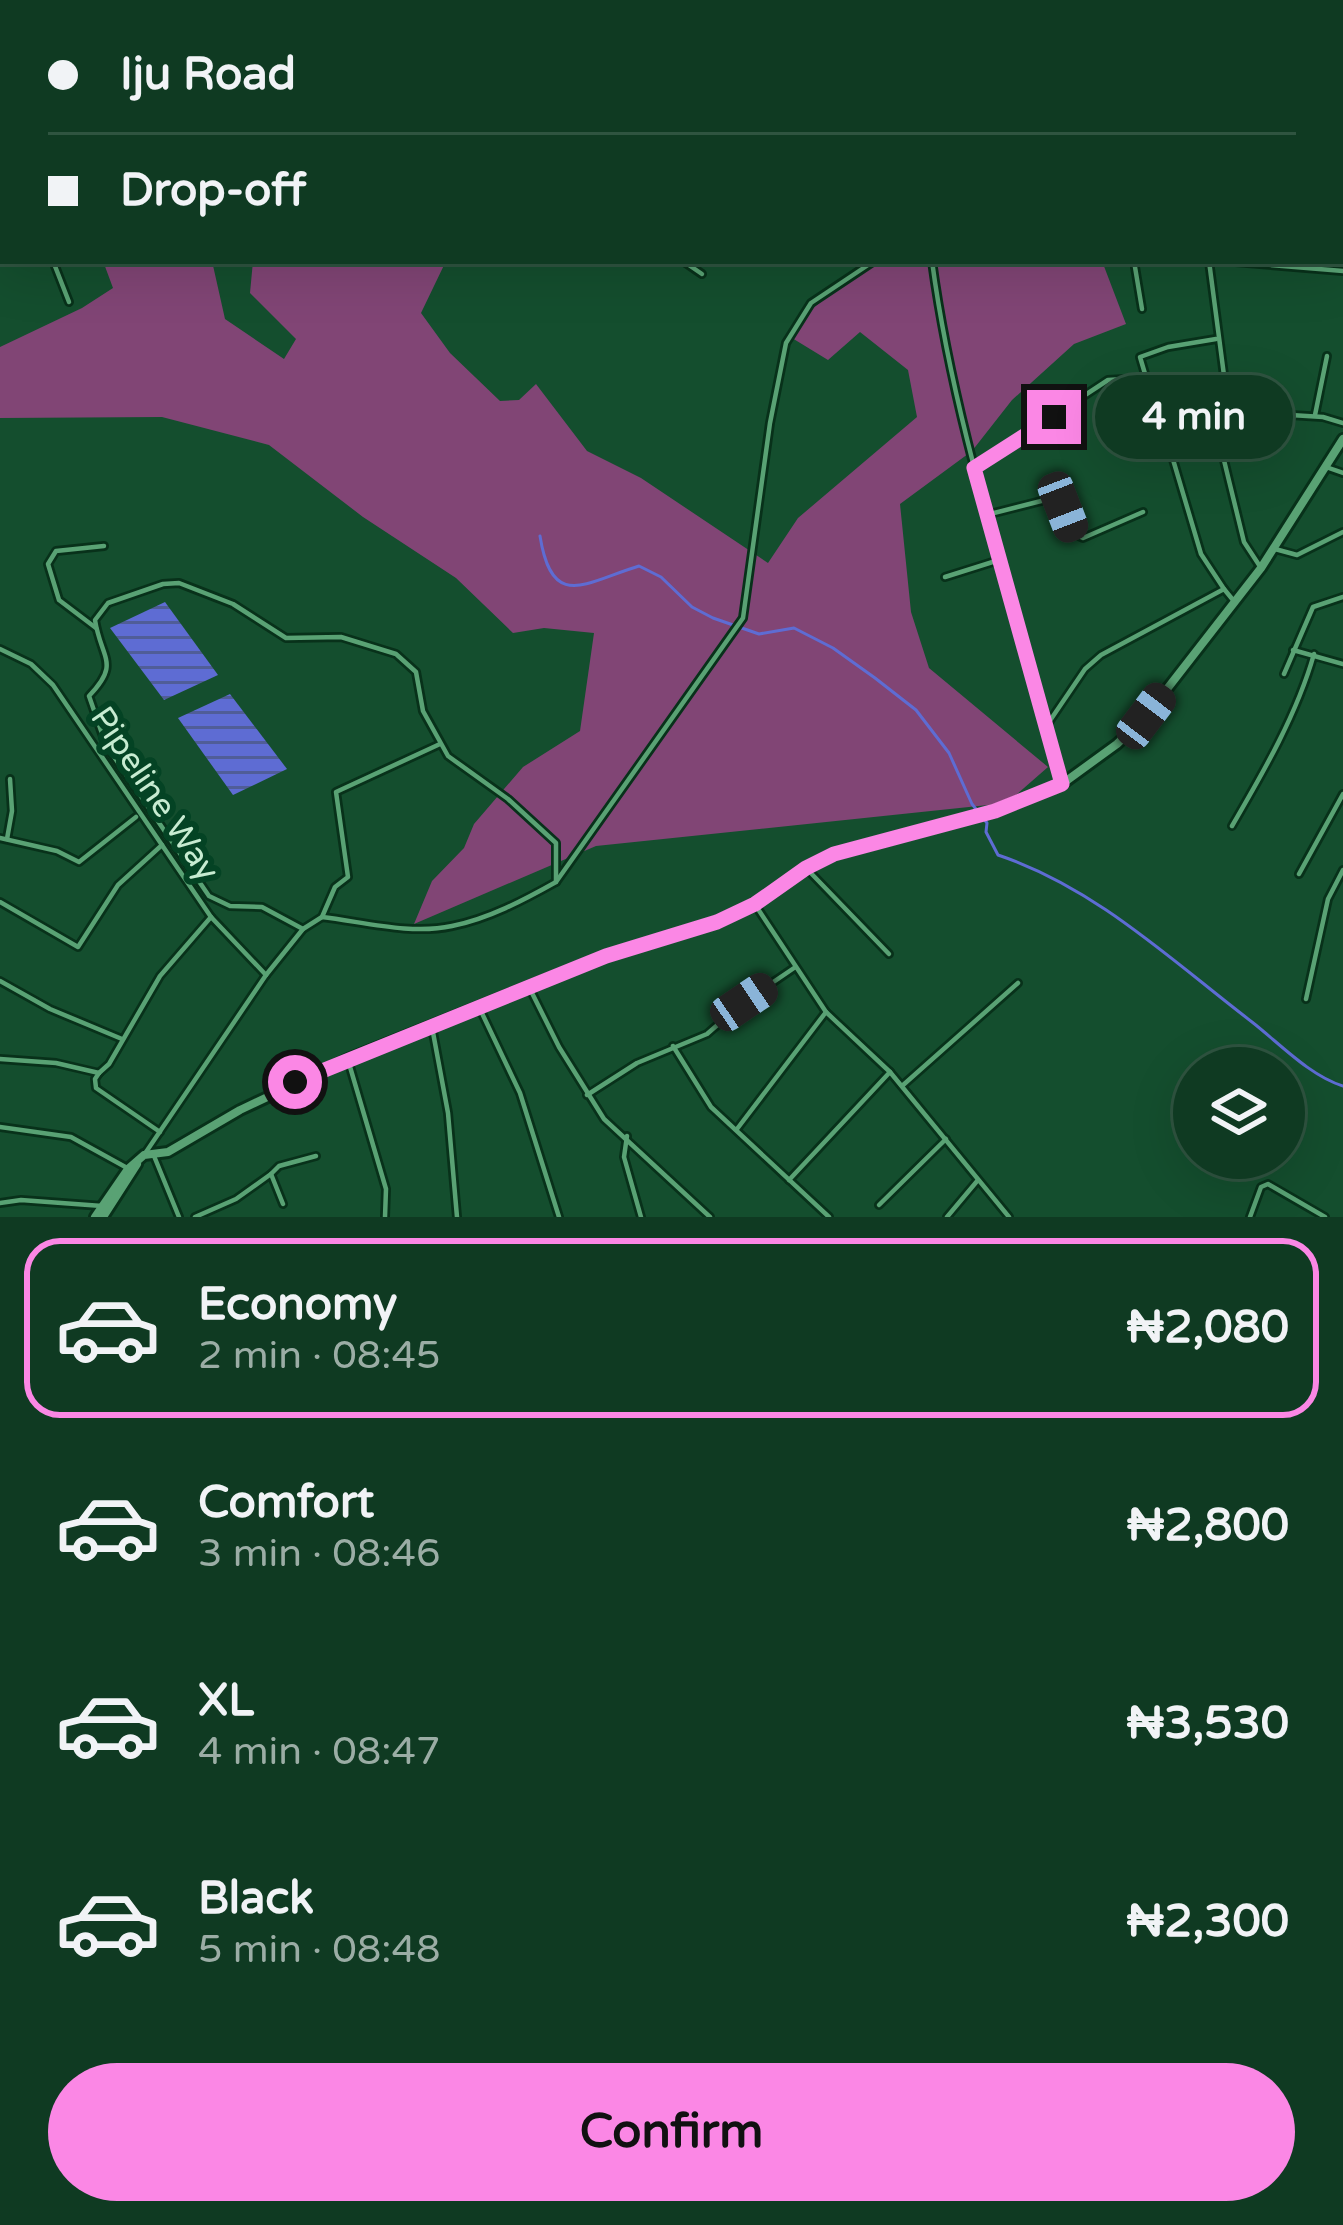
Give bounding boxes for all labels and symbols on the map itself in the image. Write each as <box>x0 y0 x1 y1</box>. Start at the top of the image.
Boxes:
callout: 4 min <box>1096 375 1294 459</box>
route end <box>1027 390 1081 444</box>
car <box>1033 467 1093 547</box>
car <box>1110 676 1182 756</box>
street label: Pipeline Way <box>82 699 227 888</box>
car <box>704 967 784 1037</box>
route start <box>268 1055 322 1109</box>

